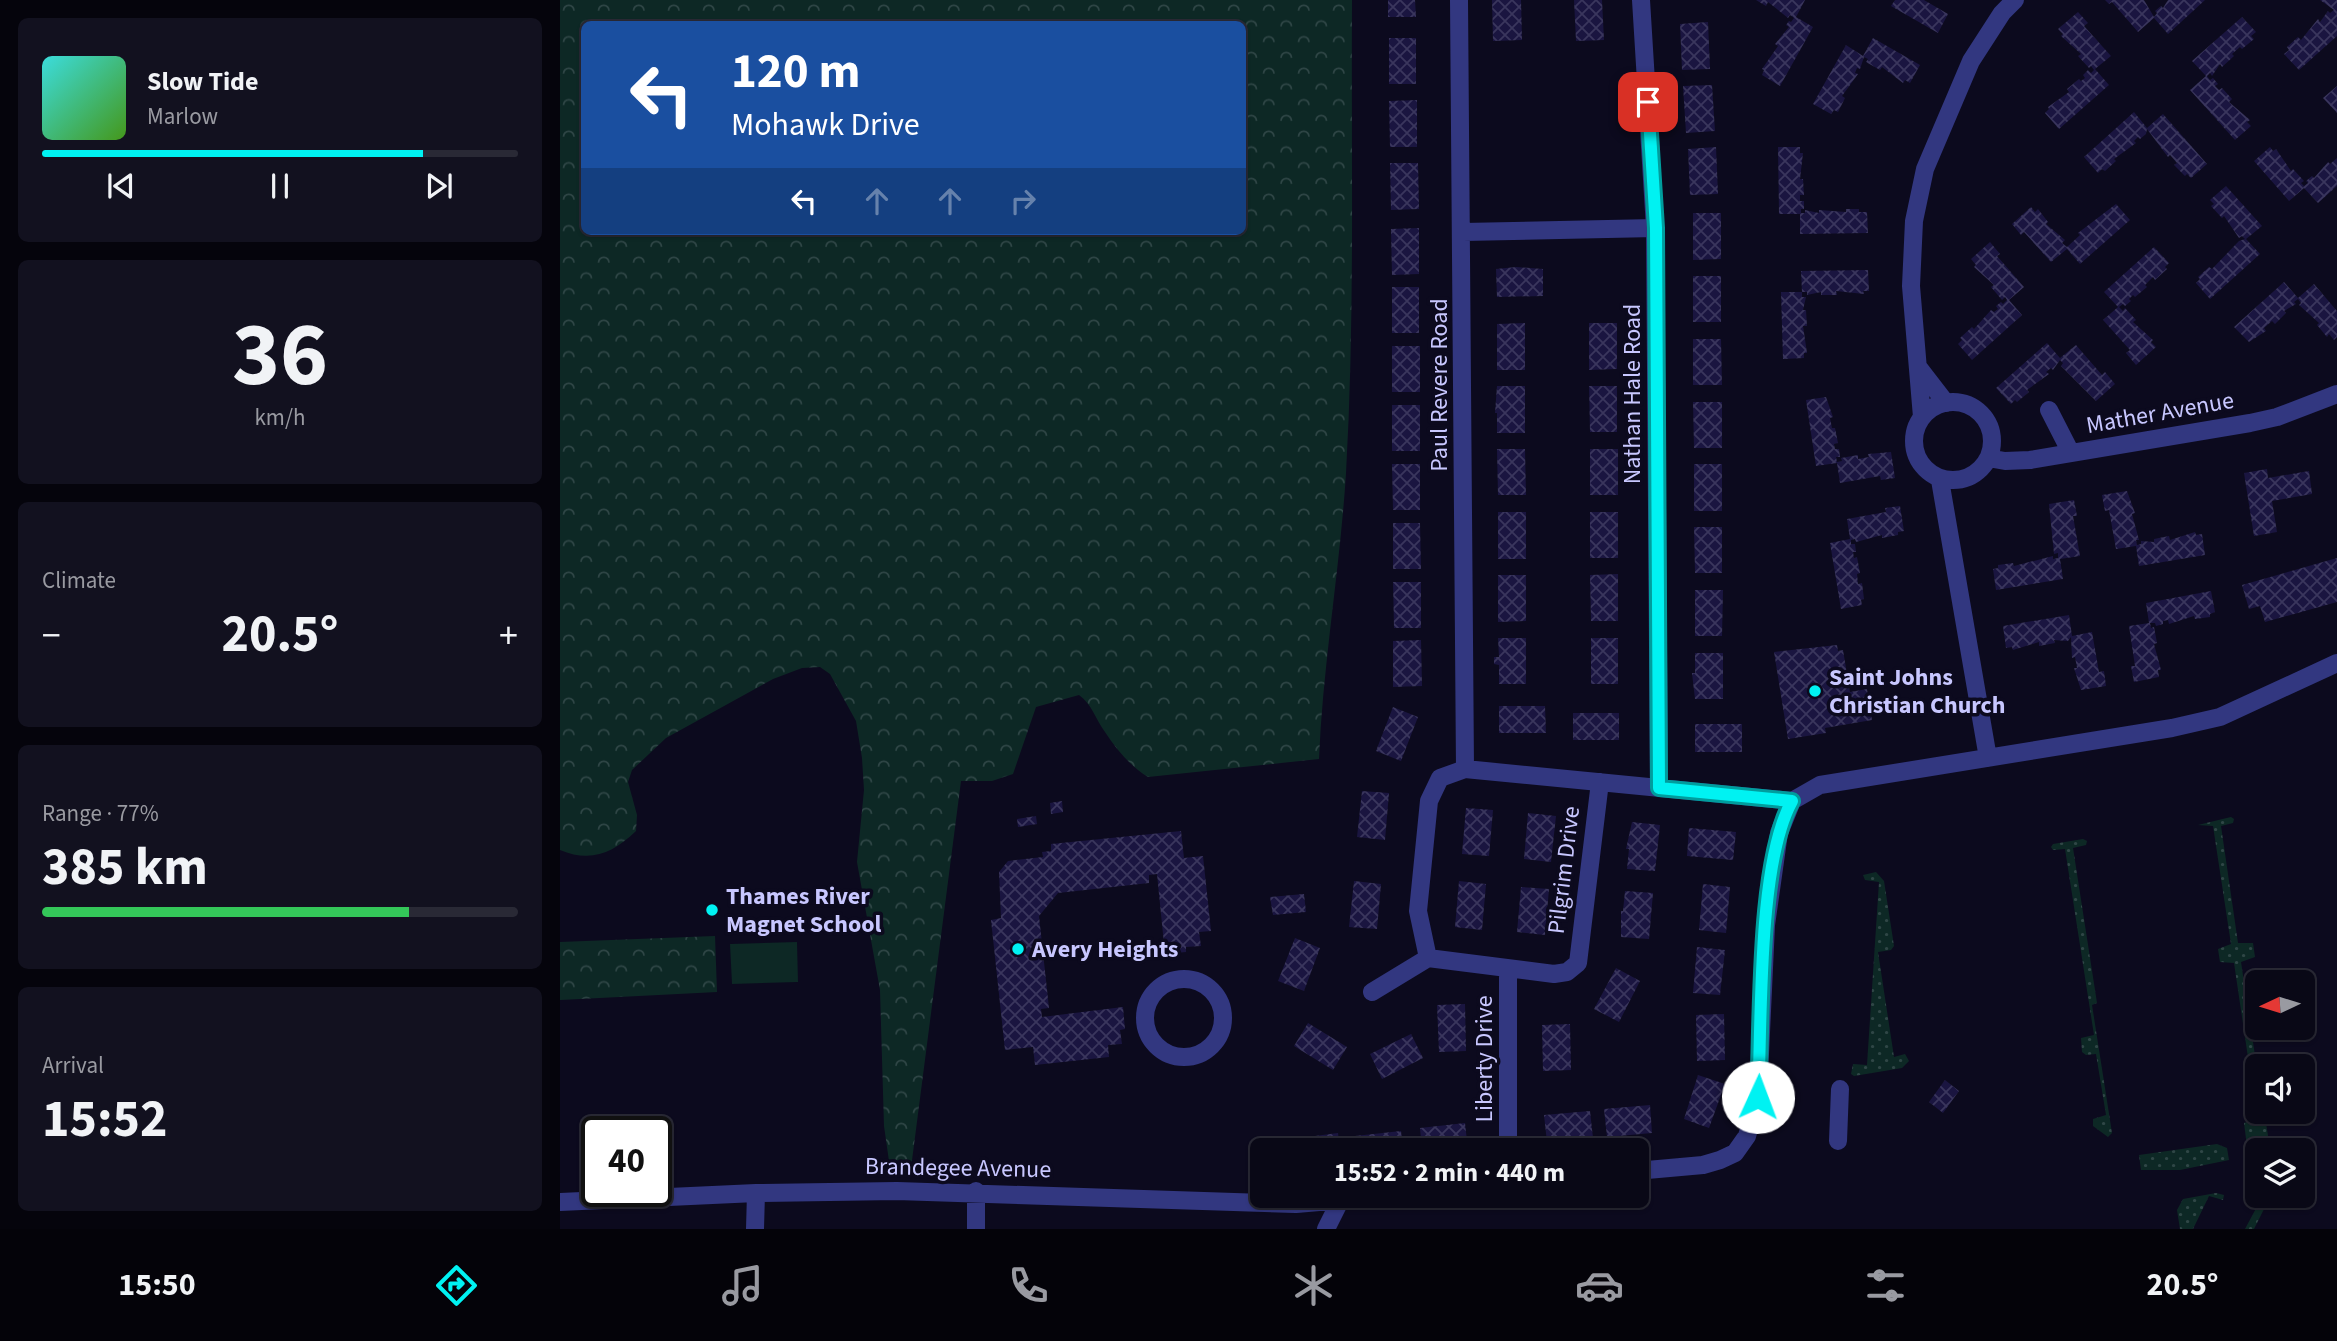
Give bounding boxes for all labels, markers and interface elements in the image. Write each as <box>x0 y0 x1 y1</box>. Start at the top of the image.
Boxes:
text: 120 m <box>731 37 860 107</box>
icon: left <box>616 49 707 140</box>
text: Slow Tide <box>147 63 258 100</box>
pin <box>1618 72 1678 132</box>
icon: arrive <box>1629 83 1667 121</box>
text: Marlow <box>147 100 218 133</box>
text: Mohawk Drive <box>731 102 920 148</box>
icon: previous <box>102 167 140 205</box>
icon: pause <box>261 167 299 205</box>
icon: next <box>420 167 458 205</box>
icon: left <box>785 182 823 220</box>
icon: ahead <box>858 182 896 220</box>
icon: ahead <box>931 182 969 220</box>
icon: right <box>1004 182 1042 220</box>
text: 36 <box>232 291 328 420</box>
street label: Paul Revere Road <box>1422 298 1457 472</box>
street label: Nathan Hale Road <box>1615 304 1650 484</box>
street label: Mather Avenue <box>2083 383 2237 443</box>
text: km/h <box>254 401 306 434</box>
text: Climate <box>42 564 116 597</box>
text: 20.5° <box>222 598 338 672</box>
text: − <box>42 609 61 663</box>
text: + <box>499 609 518 663</box>
place label: Saint Johns Christian Church <box>1829 660 2006 723</box>
marker: Saint Johns Christian Church <box>1807 683 1823 699</box>
text: Range · 77% <box>42 797 159 830</box>
street label: Pilgrim Drive <box>1539 804 1589 936</box>
text: 385 km <box>42 831 208 905</box>
place label: Thames River Magnet School <box>726 879 882 942</box>
marker: Thames River Magnet School <box>704 902 720 918</box>
place label: Avery Heights <box>1031 932 1179 967</box>
marker: Avery Heights <box>1010 941 1026 957</box>
north arrow <box>2245 970 2315 1040</box>
map controls <box>2245 970 2315 1208</box>
street label: Liberty Drive <box>1467 995 1502 1123</box>
text: Arrival <box>42 1049 104 1082</box>
button: sound <box>2245 1054 2315 1124</box>
position arrow <box>1721 1060 1795 1134</box>
text: 15:52 <box>42 1083 167 1157</box>
speed limit sign: 40 <box>581 1116 672 1207</box>
button: layers <box>2245 1138 2315 1208</box>
street label: Brandegee Avenue <box>864 1149 1052 1187</box>
text: 15:52 · 2 min · 440 m <box>1334 1154 1565 1191</box>
icon: directions <box>432 1261 481 1310</box>
icon: music <box>718 1261 767 1310</box>
icon: phone <box>1004 1261 1053 1310</box>
icon: climate <box>1289 1261 1338 1310</box>
icon: car <box>1575 1261 1624 1310</box>
icon: filters <box>1861 1261 1910 1310</box>
text: 15:50 <box>118 1262 196 1308</box>
text: 20.5° <box>2147 1262 2219 1308</box>

